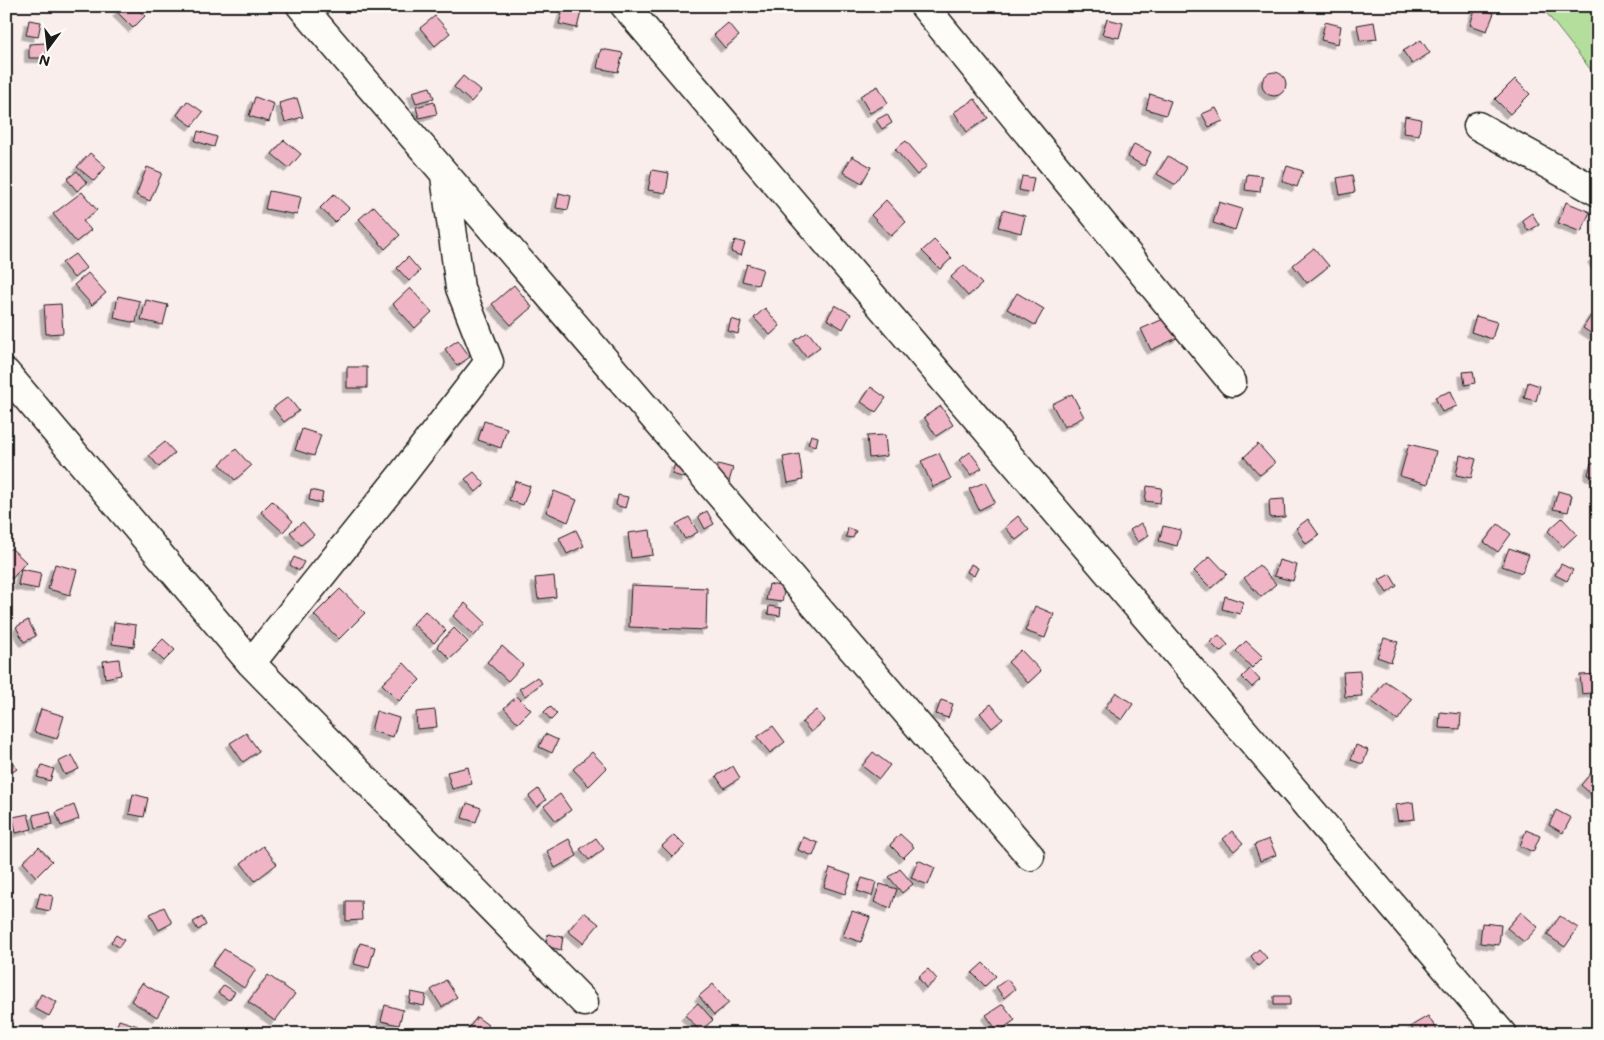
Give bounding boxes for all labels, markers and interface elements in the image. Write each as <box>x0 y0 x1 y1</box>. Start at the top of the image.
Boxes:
north arrow <box>22 22 72 72</box>
text: N <box>37 50 52 72</box>

